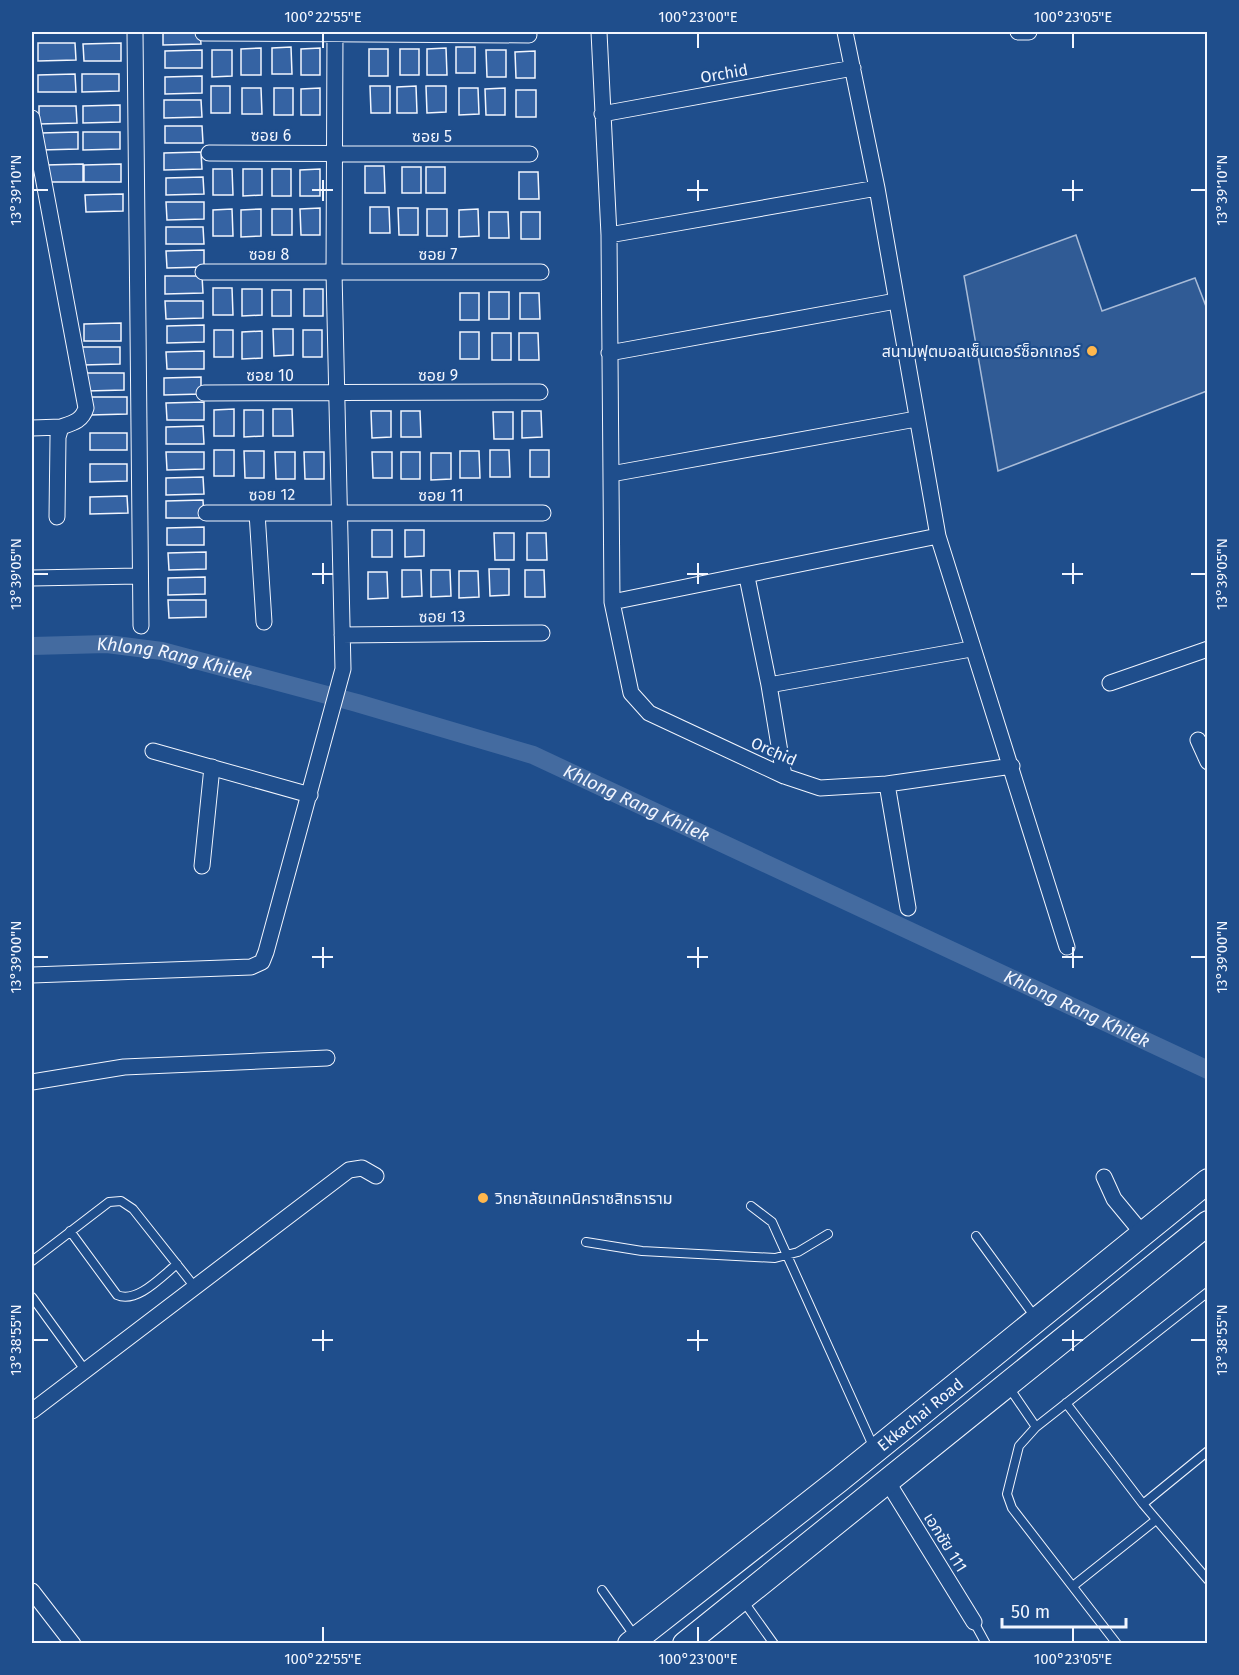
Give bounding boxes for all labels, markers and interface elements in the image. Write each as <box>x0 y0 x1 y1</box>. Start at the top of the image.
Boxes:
text: 100°22'55"E <box>284 8 362 26</box>
text: 100°23'00"E <box>658 8 738 26</box>
text: 100°23'05"E <box>1034 8 1112 26</box>
street label: Orchid <box>699 60 749 87</box>
street label: ซอย 6 <box>251 126 291 145</box>
street label: ซอย 5 <box>412 127 452 146</box>
text: 13°39'10"N <box>7 154 25 226</box>
text: 13°39'10"N <box>1213 154 1231 226</box>
street label: ซอย 8 <box>249 245 290 264</box>
street label: ซอย 7 <box>419 245 457 264</box>
place label: สนามฟุตบอลเซ็นเตอร์ซ็อกเกอร์ <box>882 342 1081 361</box>
marker: สนามฟุตบอลเซ็นเตอร์ซ็อกเกอร์ <box>1085 344 1099 358</box>
street label: ซอย 10 <box>246 366 294 385</box>
street label: ซอย 9 <box>418 366 458 385</box>
street label: ซอย 12 <box>249 485 296 504</box>
street label: ซอย 11 <box>418 486 464 505</box>
text: 13°39'05"N <box>7 538 25 610</box>
text: 13°39'05"N <box>1213 538 1231 610</box>
street label: ซอย 13 <box>418 607 466 626</box>
water label: Khlong Rang Khilek <box>96 633 255 686</box>
street label: Orchid <box>748 733 800 770</box>
water label: Khlong Rang Khilek <box>560 760 713 847</box>
text: 13°39'00"N <box>7 921 25 993</box>
text: 13°39'00"N <box>1213 921 1231 993</box>
water label: Khlong Rang Khilek <box>1000 965 1154 1052</box>
place label: วิทยาลัยเทคนิคราชสิทธาราม <box>494 1189 673 1208</box>
marker: วิทยาลัยเทคนิคราชสิทธาราม <box>476 1191 490 1205</box>
text: 13°38'55"N <box>7 1304 25 1376</box>
text: 13°38'55"N <box>1213 1304 1231 1376</box>
street label: Ekkachai Road <box>874 1374 967 1455</box>
street label: เอกชัย 111 <box>920 1509 971 1575</box>
scale bar <box>1002 1591 1126 1629</box>
text: 50 m <box>1011 1601 1050 1623</box>
text: 100°22'55"E <box>284 1650 362 1668</box>
text: 100°23'00"E <box>658 1650 738 1668</box>
text: 100°23'05"E <box>1034 1650 1112 1668</box>

